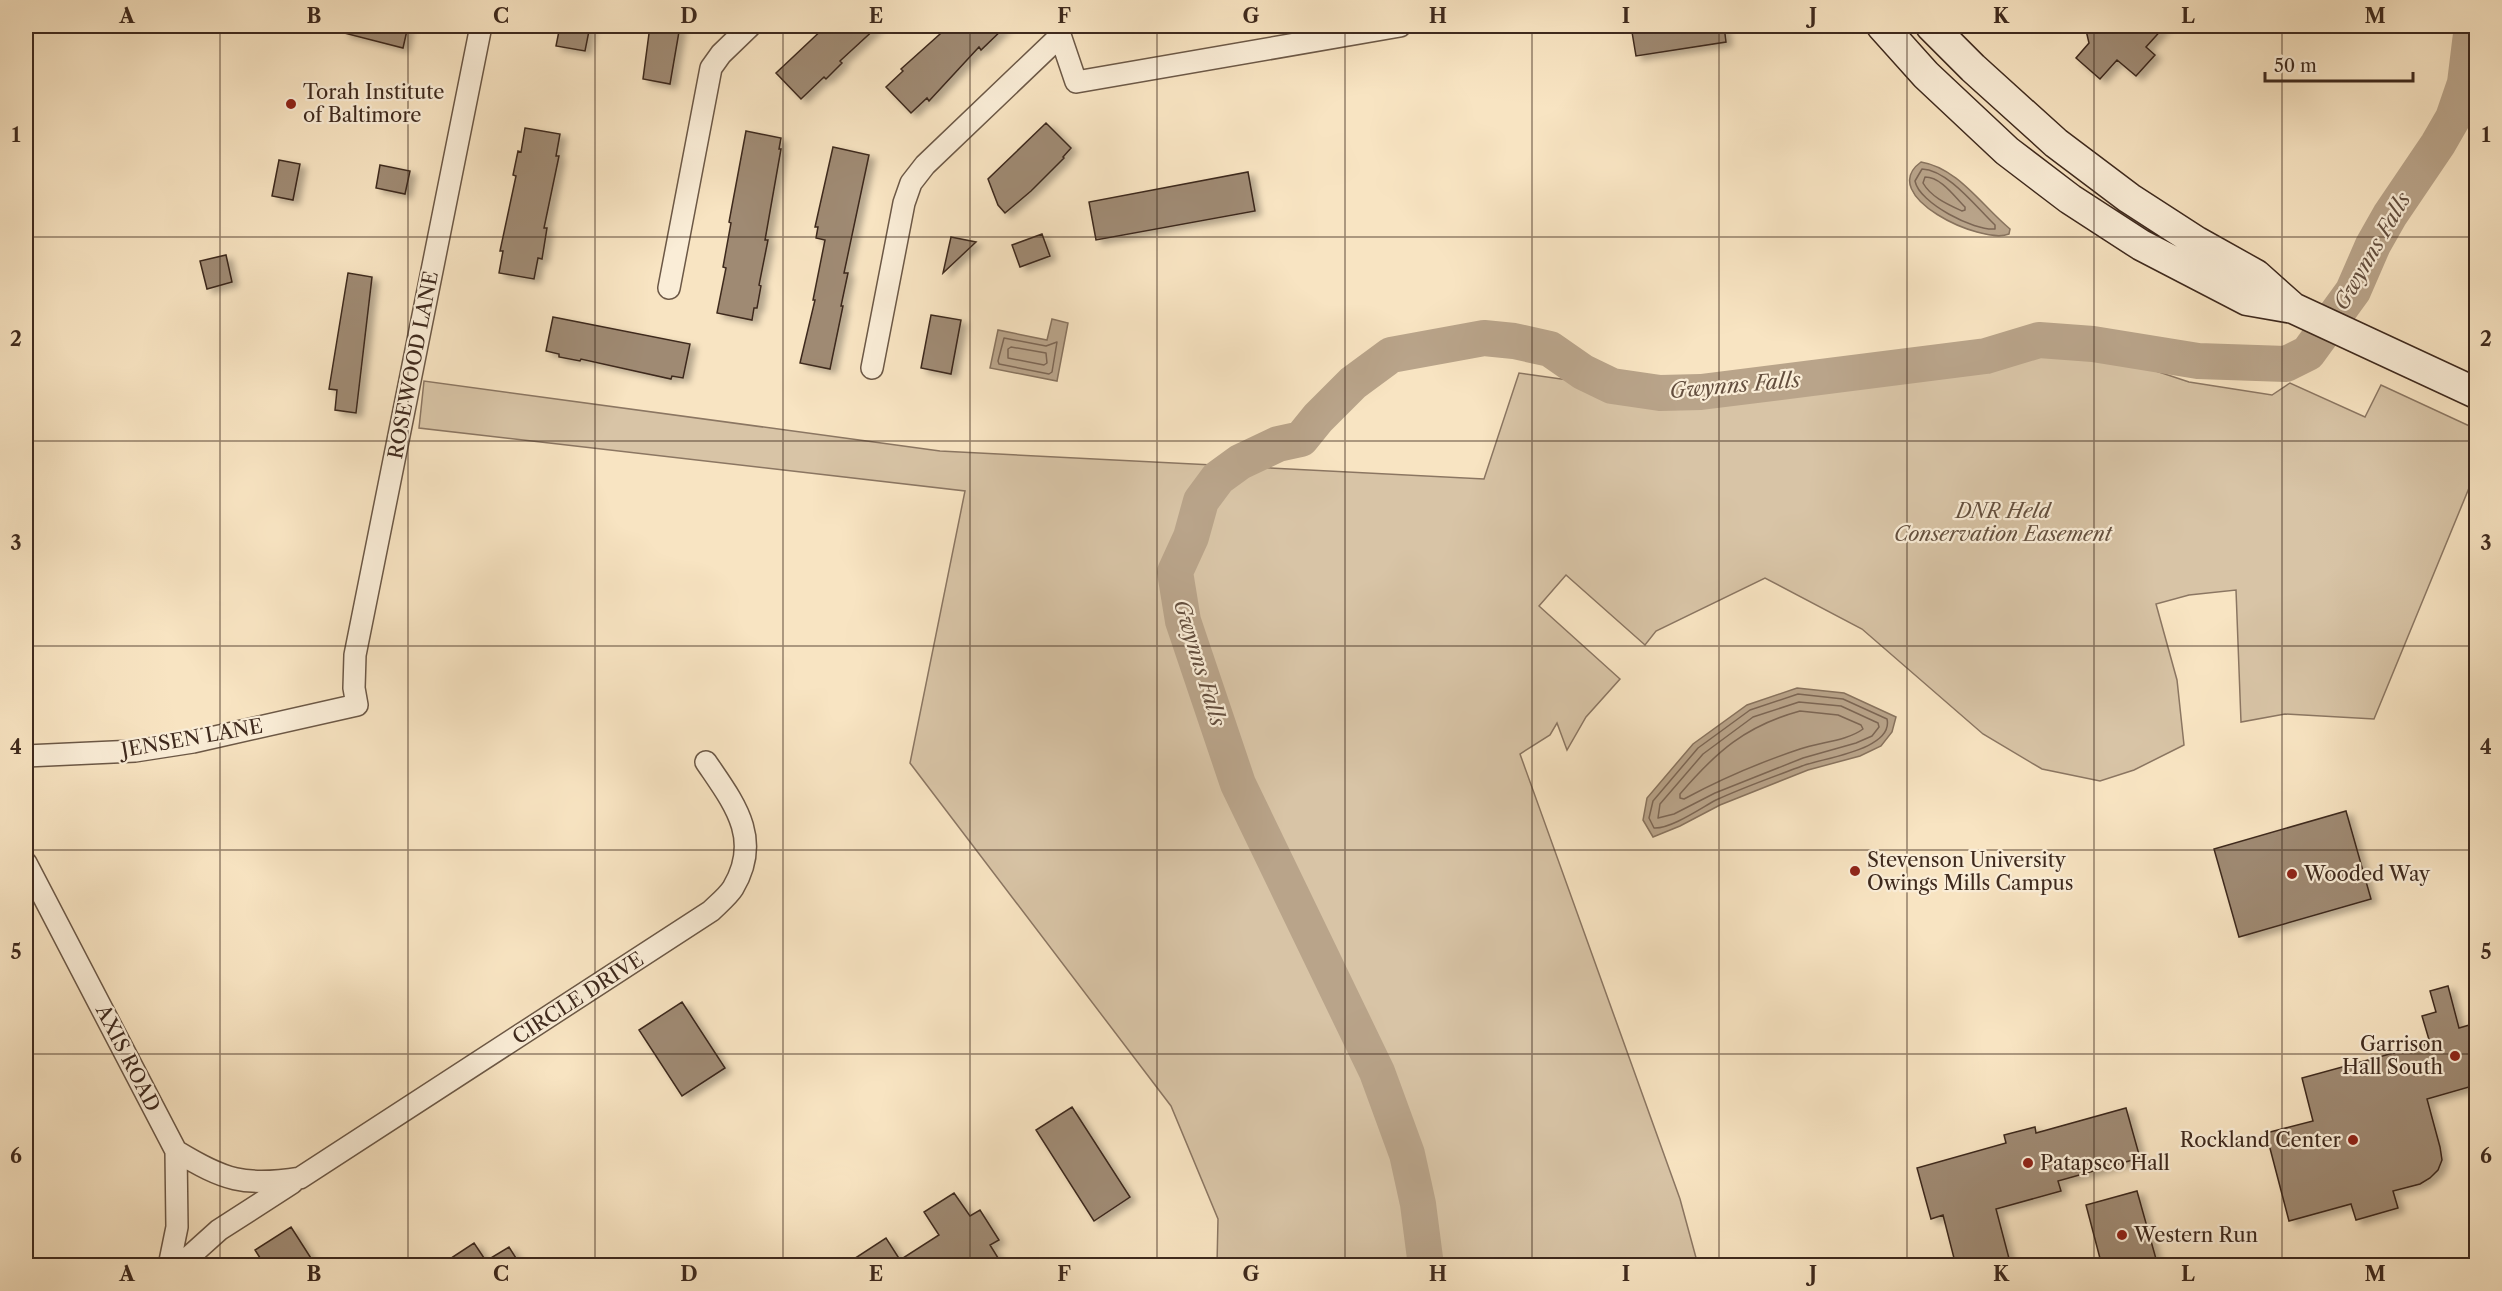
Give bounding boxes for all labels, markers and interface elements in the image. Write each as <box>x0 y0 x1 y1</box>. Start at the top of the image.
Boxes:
text: A <box>118 4 135 28</box>
text: B <box>307 4 322 28</box>
text: C <box>493 4 509 28</box>
text: D <box>680 4 698 28</box>
text: E <box>869 4 883 28</box>
text: F <box>1057 4 1071 28</box>
text: G <box>1243 4 1260 28</box>
text: H <box>1429 4 1447 28</box>
text: I <box>1622 4 1630 28</box>
text: J <box>1805 4 1817 28</box>
text: K <box>1993 4 2010 28</box>
text: L <box>2181 4 2195 28</box>
text: M <box>2364 4 2386 28</box>
scale bar <box>2265 45 2414 83</box>
text: 50 m <box>2274 55 2317 77</box>
place label: Torah Institute of Baltimore <box>303 80 445 127</box>
marker: Torah Institute of Baltimore <box>284 97 298 111</box>
text: 1 <box>12 123 21 147</box>
text: 1 <box>2482 123 2491 147</box>
water label: Gwynns Falls <box>2328 187 2416 314</box>
street label: ROSEWOOD LANE <box>383 269 443 461</box>
text: 2 <box>10 327 22 351</box>
text: 2 <box>2480 327 2492 351</box>
water label: Gwynns Falls <box>1668 367 1802 403</box>
park label: DNR Held Conservation Easement <box>1894 499 2113 546</box>
text: 3 <box>10 531 22 555</box>
text: 3 <box>2480 531 2492 555</box>
water label: Gwynns Falls <box>1169 596 1231 730</box>
street label: JENSEN LANE <box>116 714 265 763</box>
text: 4 <box>10 735 22 759</box>
text: 4 <box>2480 735 2492 759</box>
place label: Stevenson University Owings Mills Campus <box>1867 848 2074 895</box>
place label: Wooded Way <box>2303 862 2431 886</box>
marker: Stevenson University Owings Mills Campus <box>1848 864 1862 878</box>
marker: Wooded Way <box>2285 867 2299 881</box>
text: 5 <box>10 940 22 964</box>
text: 5 <box>2480 940 2492 964</box>
street label: CIRCLE DRIVE <box>508 947 648 1049</box>
street label: AXIS ROAD <box>90 1000 165 1115</box>
place label: Garrison Hall South <box>2342 1032 2443 1079</box>
marker: Garrison Hall South <box>2448 1049 2462 1063</box>
place label: Rockland Center <box>2180 1128 2342 1152</box>
marker: Rockland Center <box>2346 1133 2360 1147</box>
text: 6 <box>10 1144 22 1168</box>
text: 6 <box>2480 1144 2492 1168</box>
place label: Patapsco Hall <box>2040 1151 2170 1175</box>
marker: Patapsco Hall <box>2021 1156 2035 1170</box>
place label: Western Run <box>2133 1223 2258 1247</box>
marker: Western Run <box>2115 1228 2129 1242</box>
text: A <box>118 1262 135 1286</box>
text: B <box>307 1262 322 1286</box>
text: C <box>493 1262 509 1286</box>
text: D <box>680 1262 698 1286</box>
text: E <box>869 1262 883 1286</box>
text: F <box>1057 1262 1071 1286</box>
text: G <box>1243 1262 1260 1286</box>
text: H <box>1429 1262 1447 1286</box>
text: I <box>1622 1262 1630 1286</box>
text: J <box>1805 1262 1817 1286</box>
text: K <box>1993 1262 2010 1286</box>
text: L <box>2181 1262 2195 1286</box>
text: M <box>2364 1262 2386 1286</box>

